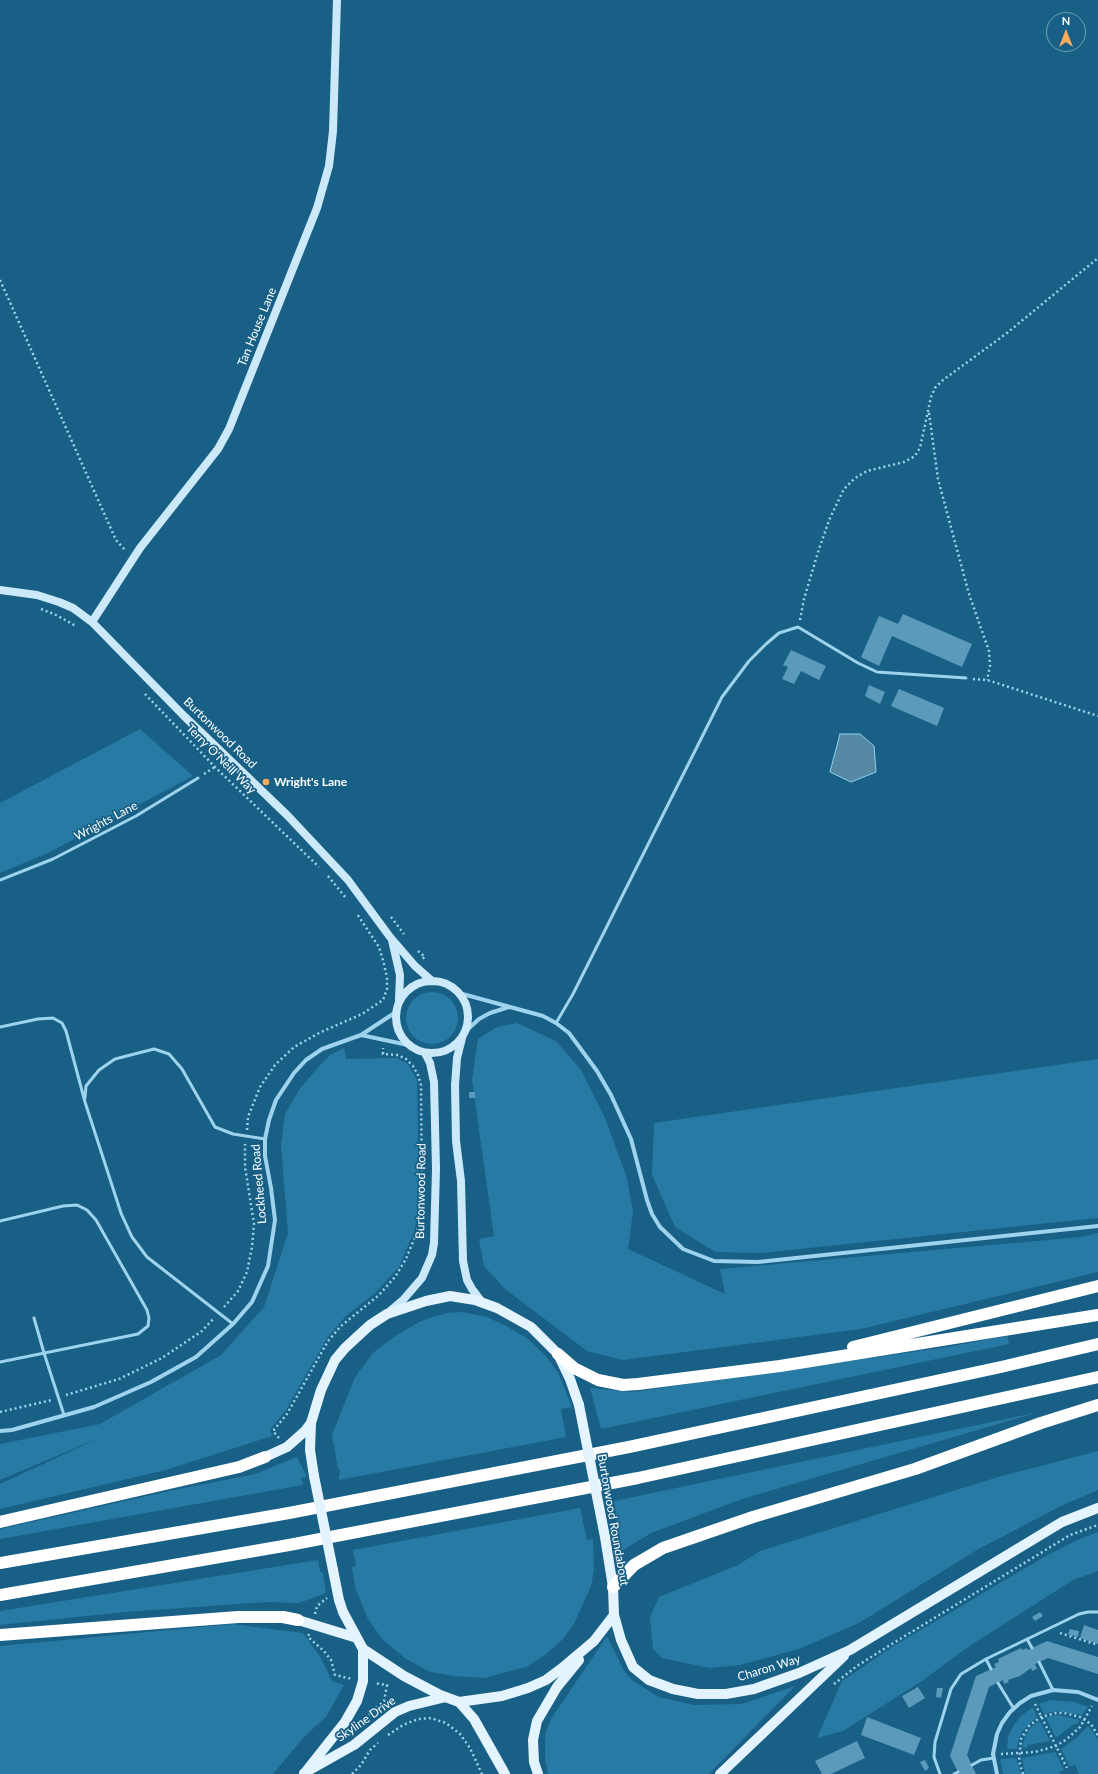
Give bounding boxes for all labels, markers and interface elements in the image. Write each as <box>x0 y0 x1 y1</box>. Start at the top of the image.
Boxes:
north arrow <box>1046 12 1086 52</box>
text: N <box>1062 14 1070 27</box>
street label: Tan House Lane <box>235 286 279 368</box>
street label: Burtonwood Road <box>181 695 259 771</box>
street label: Terry O'Neill Way <box>183 721 259 797</box>
place label: Wright's Lane <box>274 775 347 789</box>
marker: Wright's Lane <box>261 777 271 787</box>
street label: Wrights Lane <box>72 798 140 844</box>
street label: Lockheed Road <box>248 1143 270 1225</box>
street label: Burtonwood Road <box>413 1143 429 1239</box>
street label: Burtonwood Roundabout <box>594 1453 632 1587</box>
street label: Charon Way <box>736 1652 802 1684</box>
street label: Skyline Drive <box>334 1693 398 1745</box>

